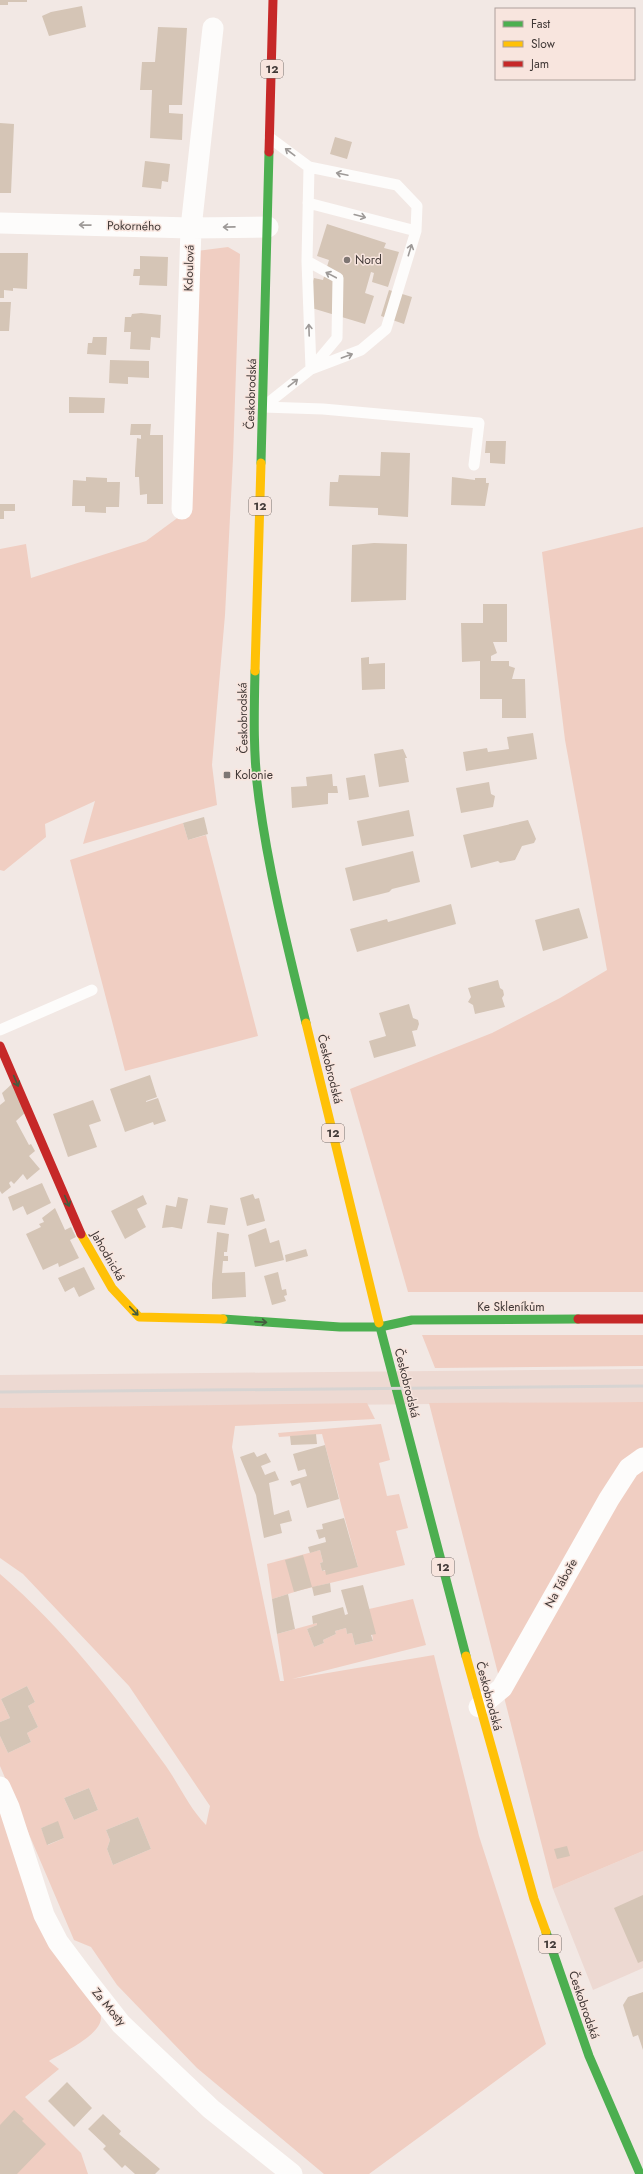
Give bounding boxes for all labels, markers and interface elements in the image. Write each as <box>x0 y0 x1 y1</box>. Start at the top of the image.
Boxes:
legend <box>495 8 635 80</box>
text: Fast <box>531 15 550 33</box>
text: Slow <box>531 35 556 53</box>
text: Jam <box>529 55 549 73</box>
road number: 12 <box>261 60 283 78</box>
one-way arrow <box>285 148 296 156</box>
one-way arrow <box>336 169 349 177</box>
one-way arrow <box>353 213 366 220</box>
street label: Pokorného <box>107 217 162 235</box>
one-way arrow <box>79 221 92 229</box>
one-way arrow <box>223 223 236 231</box>
street label: Kdoulová <box>179 244 199 292</box>
one-way arrow <box>407 244 414 257</box>
place label: Nord <box>355 251 382 269</box>
marker: Nord <box>342 255 352 265</box>
one-way arrow <box>326 270 338 278</box>
one-way arrow <box>305 324 313 337</box>
one-way arrow <box>341 351 353 359</box>
street label: Českobrodská <box>241 358 261 430</box>
one-way arrow <box>288 378 299 387</box>
road number: 12 <box>249 497 271 515</box>
street label: Českobrodská <box>233 682 253 754</box>
place label: Kolonie <box>235 766 273 784</box>
marker: Kolonie <box>222 770 232 780</box>
street label: Českobrodská <box>313 1032 347 1106</box>
one-way arrow <box>12 1075 20 1087</box>
road number: 12 <box>322 1124 344 1142</box>
one-way arrow <box>63 1195 71 1207</box>
street label: Jahodnická <box>86 1226 130 1284</box>
street label: Ke Skleníkům <box>477 1298 545 1316</box>
one-way arrow <box>129 1306 139 1316</box>
one-way arrow <box>254 1319 267 1326</box>
street label: Českobrodská <box>390 1346 424 1420</box>
street label: Na Táboře <box>540 1555 582 1611</box>
road number: 12 <box>432 1558 454 1576</box>
street label: Českobrodská <box>471 1659 507 1733</box>
road number: 12 <box>539 1935 561 1953</box>
street label: Českobrodská <box>564 1969 604 2042</box>
street label: Za Mosty <box>88 1984 131 2031</box>

